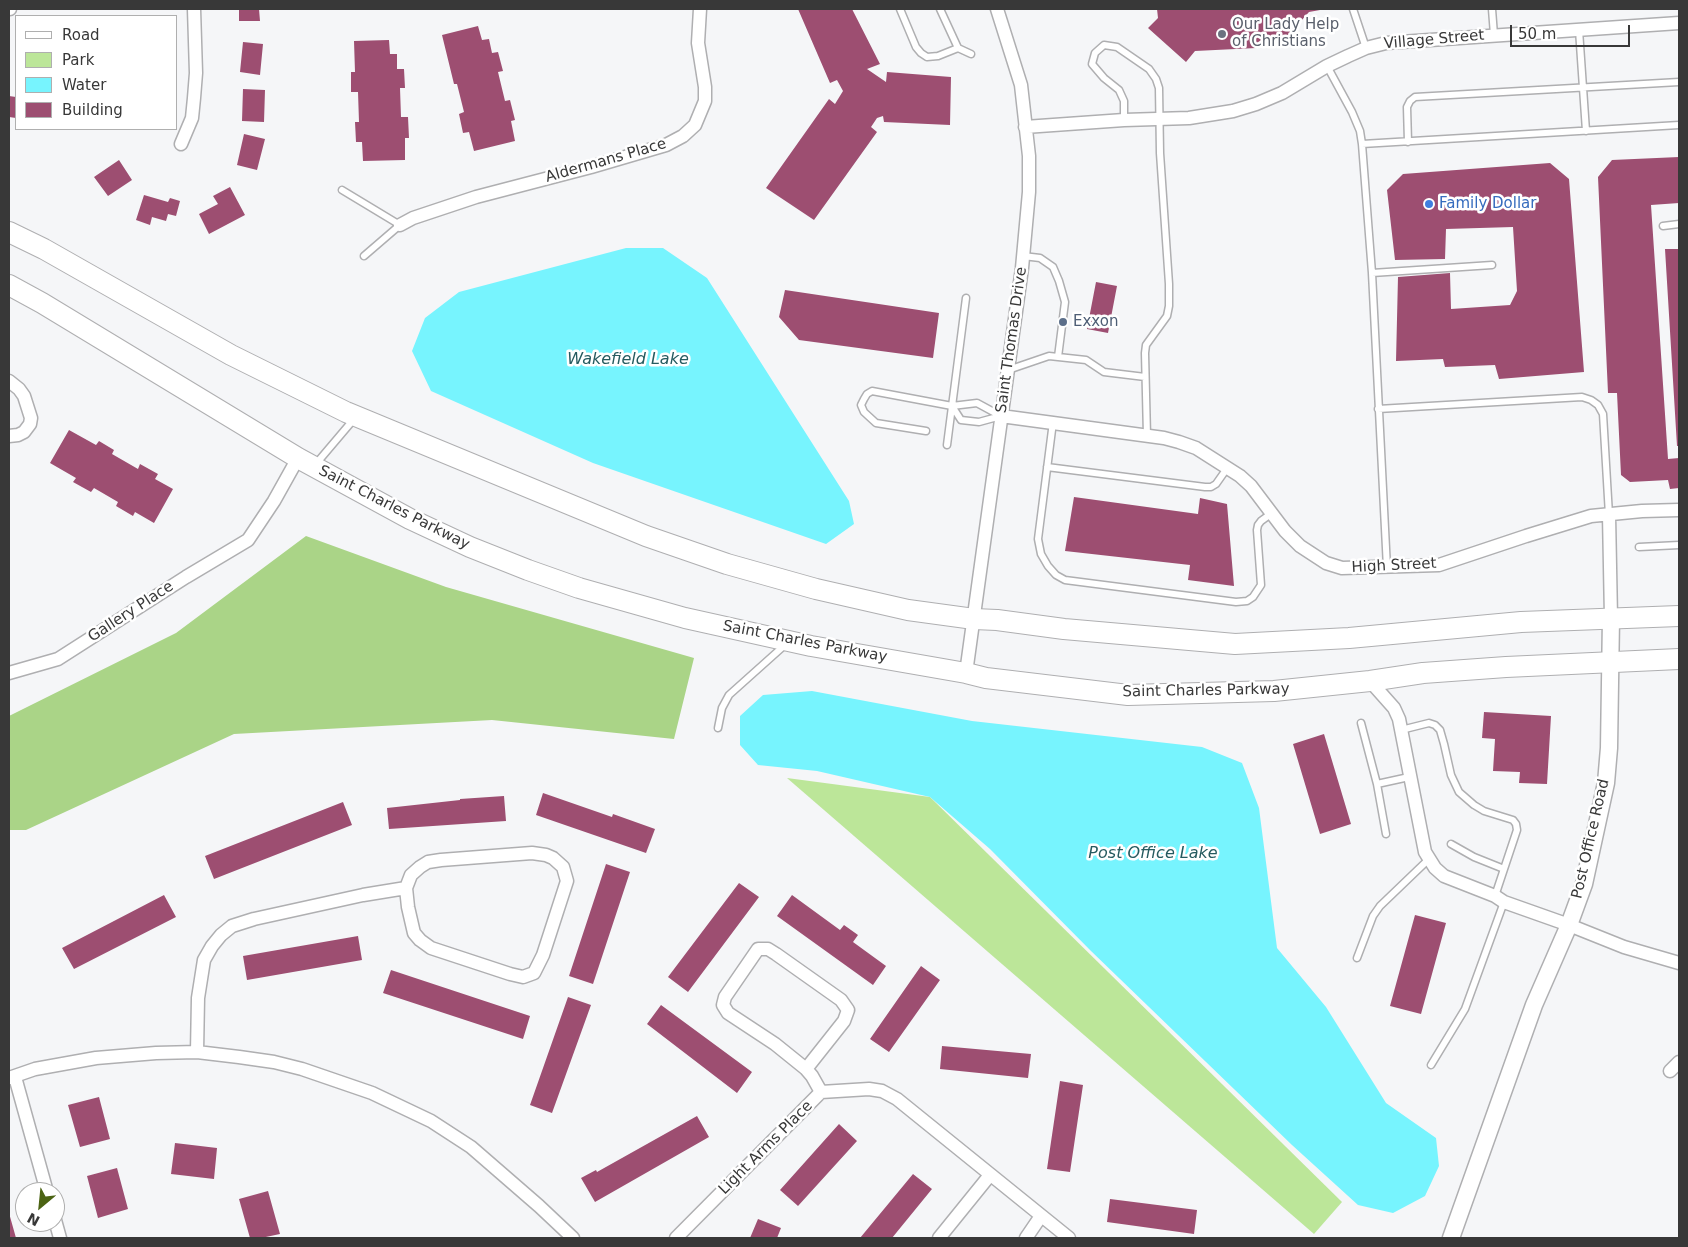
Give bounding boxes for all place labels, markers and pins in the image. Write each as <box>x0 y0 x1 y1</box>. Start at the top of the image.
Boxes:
place label: Our Lady Help of Christians <box>1232 16 1339 51</box>
marker: Our Lady Help of Christians <box>1216 28 1228 40</box>
place label: Family Dollar <box>1439 195 1536 213</box>
marker: Family Dollar <box>1423 198 1435 210</box>
place label: Exxon <box>1073 313 1118 331</box>
marker: Exxon <box>1057 316 1069 328</box>

